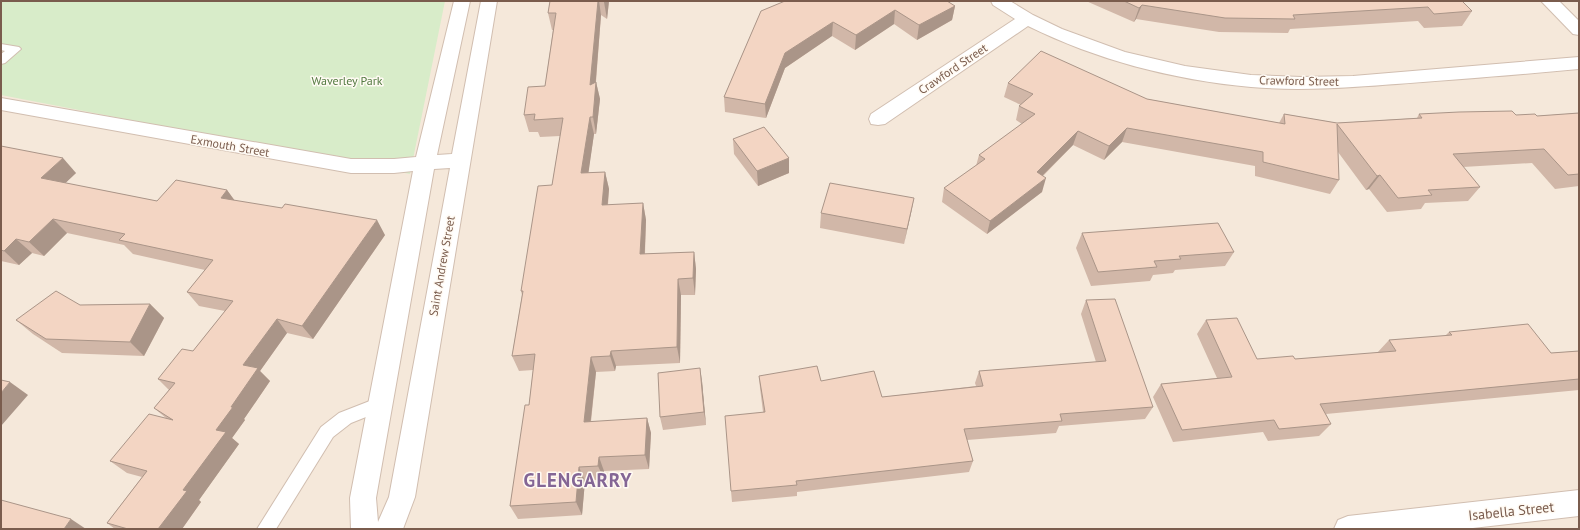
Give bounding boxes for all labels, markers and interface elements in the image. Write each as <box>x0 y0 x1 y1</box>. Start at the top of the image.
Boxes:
street label: Crawford Street <box>915 40 990 97</box>
street label: Crawford Street <box>1259 72 1339 89</box>
park label: Waverley Park <box>312 73 383 88</box>
street label: Exmouth Street <box>190 131 271 160</box>
street label: Saint Andrew Street <box>425 215 458 317</box>
district label: GLENGARRY <box>524 468 632 492</box>
street label: Isabella Street <box>1467 498 1555 524</box>

